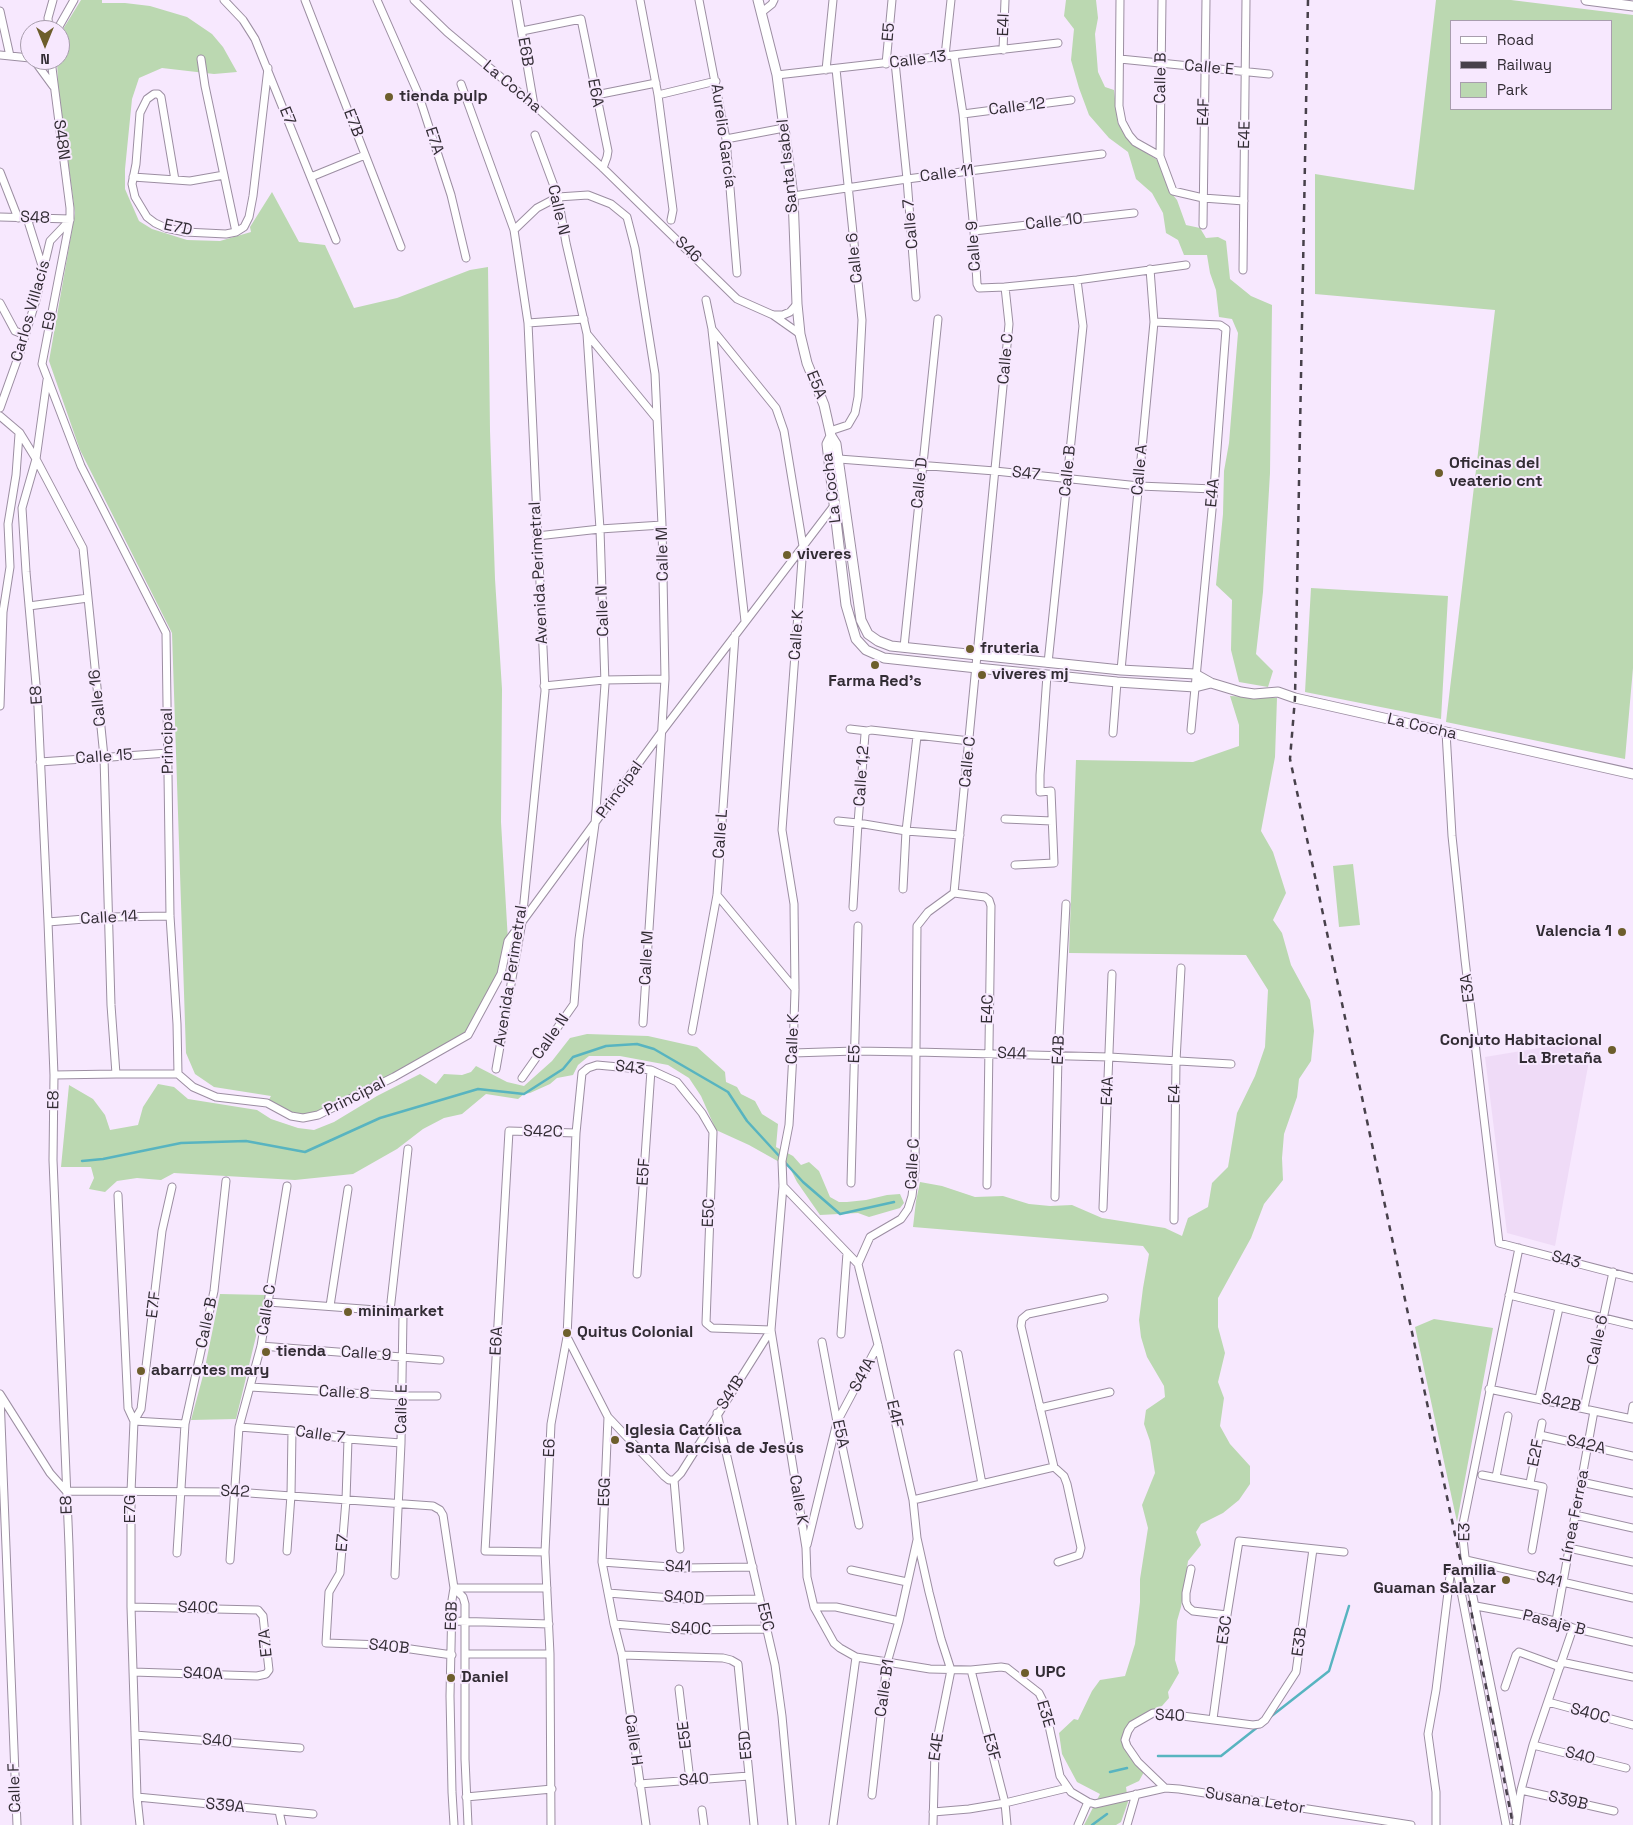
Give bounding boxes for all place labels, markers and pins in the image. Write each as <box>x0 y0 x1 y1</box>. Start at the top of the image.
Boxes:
place label: tienda pulp <box>399 87 488 107</box>
marker: tienda pulp <box>383 91 395 103</box>
place label: Oficinas del veaterio cnt <box>1449 454 1542 492</box>
marker: Oficinas del veaterio cnt <box>1433 467 1445 479</box>
place label: viveres <box>797 545 851 565</box>
marker: viveres <box>781 549 793 561</box>
place label: fruteria <box>980 639 1039 659</box>
marker: fruteria <box>964 643 976 655</box>
marker: Farma Red's <box>869 659 881 671</box>
place label: viveres mj <box>992 665 1068 685</box>
marker: viveres mj <box>976 669 988 681</box>
place label: Farma Red's <box>828 672 922 692</box>
place label: Valencia 1 <box>1536 922 1612 942</box>
marker: Valencia 1 <box>1616 926 1628 938</box>
place label: Conjuto Habitacional La Bretaña <box>1440 1031 1602 1069</box>
marker: Conjuto Habitacional La Bretaña <box>1606 1044 1618 1056</box>
place label: minimarket <box>358 1302 444 1322</box>
marker: minimarket <box>342 1306 354 1318</box>
place label: Quitus Colonial <box>577 1323 693 1343</box>
marker: Quitus Colonial <box>561 1327 573 1339</box>
place label: tienda <box>276 1342 326 1362</box>
marker: tienda <box>260 1346 272 1358</box>
place label: abarrotes mary <box>151 1361 269 1381</box>
marker: abarrotes mary <box>135 1365 147 1377</box>
place label: Iglesia Católica Santa Narcisa de Jesús <box>625 1421 804 1459</box>
marker: Iglesia Católica Santa Narcisa de Jesús <box>609 1434 621 1446</box>
place label: Familia Guaman Salazar <box>1373 1561 1496 1599</box>
marker: Familia Guaman Salazar <box>1500 1574 1512 1586</box>
place label: UPC <box>1035 1663 1066 1683</box>
marker: UPC <box>1019 1667 1031 1679</box>
place label: Daniel <box>461 1668 509 1688</box>
marker: Daniel <box>445 1672 457 1684</box>

